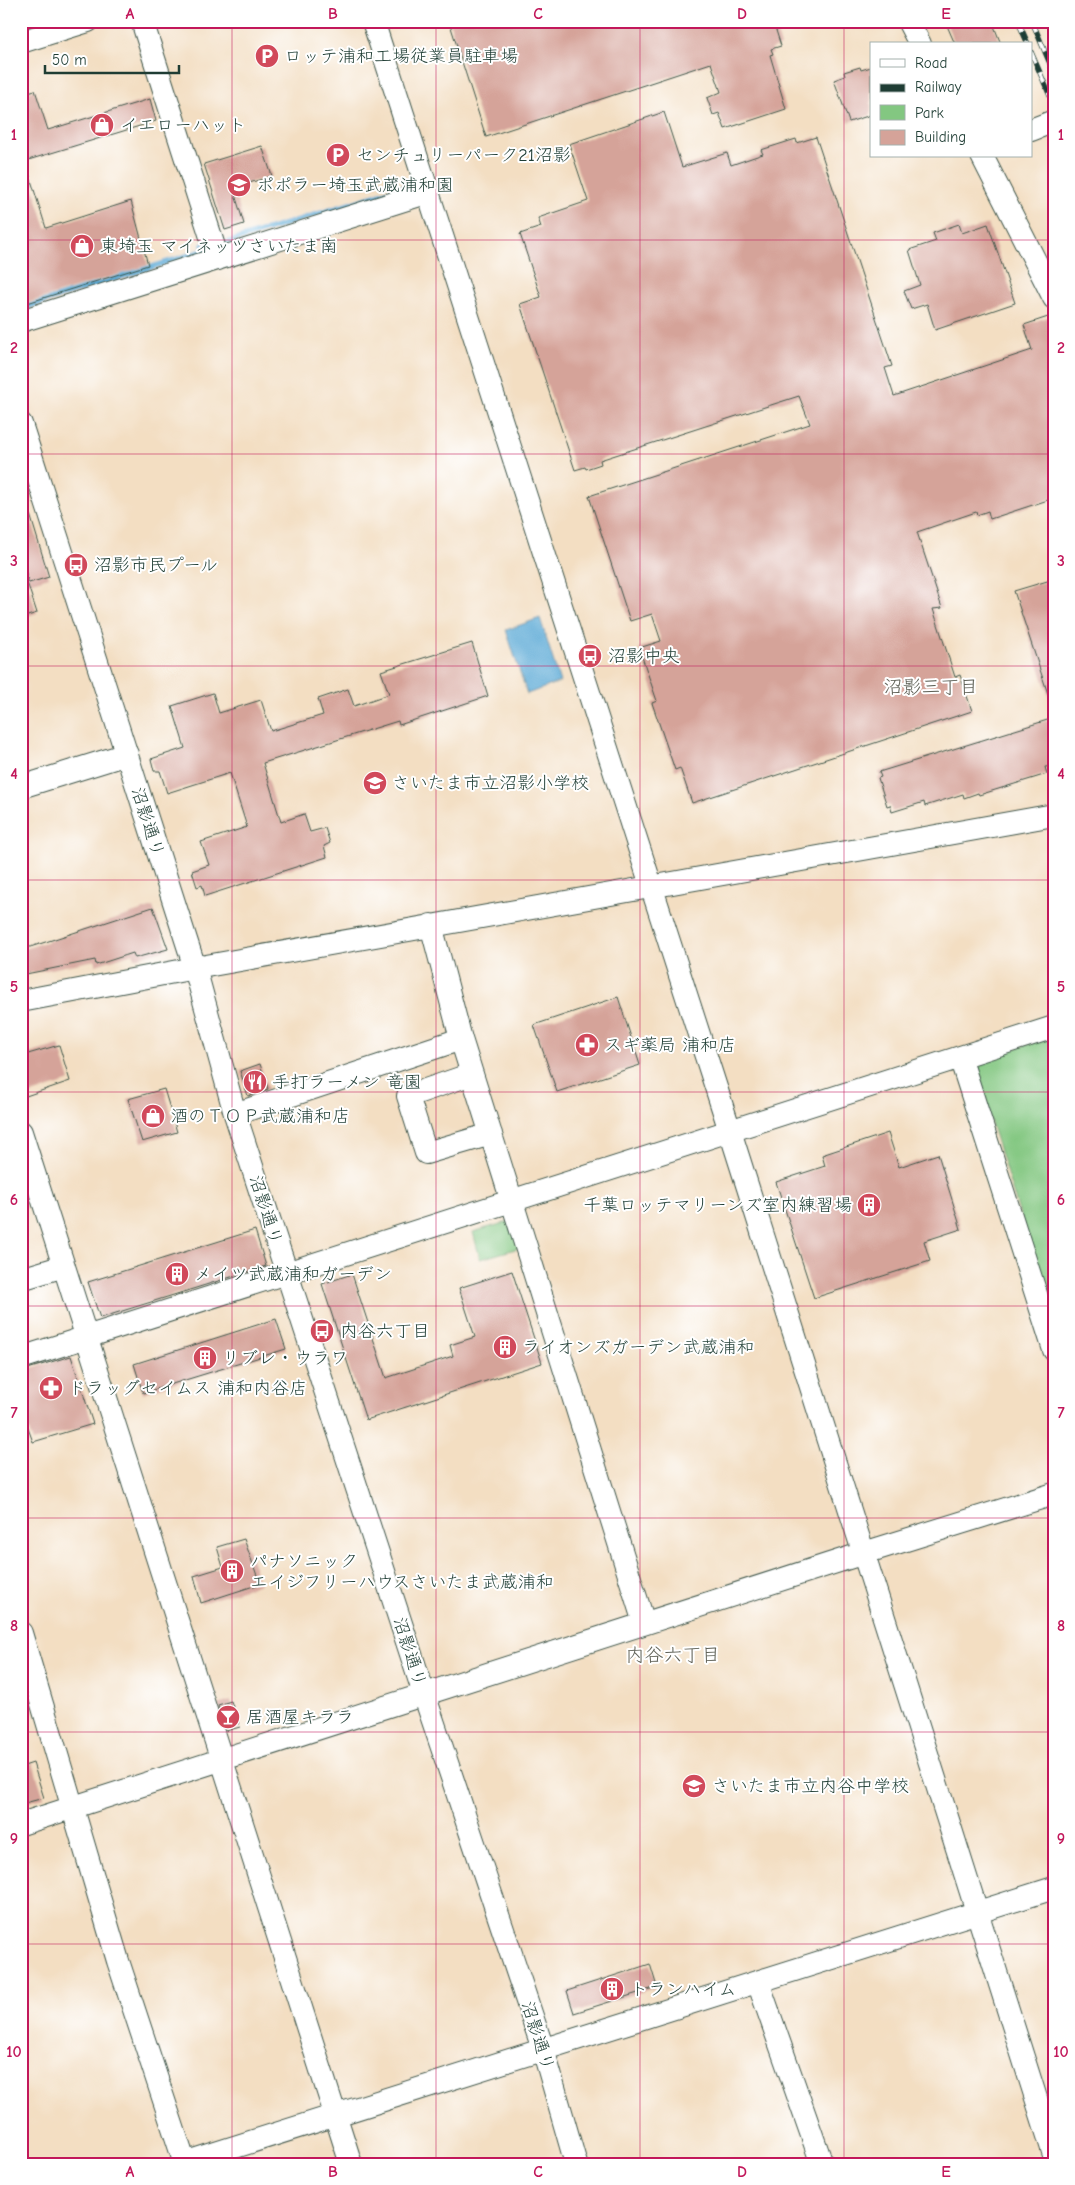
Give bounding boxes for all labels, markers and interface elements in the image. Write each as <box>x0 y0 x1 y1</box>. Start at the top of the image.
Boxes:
text: A <box>126 5 135 23</box>
text: B <box>328 5 338 23</box>
text: C <box>533 5 543 23</box>
text: D <box>737 5 747 23</box>
text: E <box>941 5 951 23</box>
scale bar <box>45 42 179 74</box>
legend <box>870 42 1032 158</box>
parking icon: ロッテ浦和工場従業員駐車場 <box>254 43 280 69</box>
place label: ロッテ浦和工場従業員駐車場 <box>284 46 518 67</box>
text: 50 m <box>52 51 87 69</box>
text: Road <box>915 54 947 72</box>
text: Railway <box>915 78 962 96</box>
text: Park <box>915 104 944 122</box>
shop icon: イエローハット <box>89 112 115 138</box>
place label: イエローハット <box>120 115 246 136</box>
text: 1 <box>11 126 17 144</box>
text: 1 <box>1058 126 1064 144</box>
text: Building <box>915 128 966 146</box>
parking icon: センチュリーパーク21沼影 <box>325 142 351 168</box>
place label: センチュリーパーク21沼影 <box>356 145 571 166</box>
school or university icon: ポポラー埼玉武蔵浦和園 <box>226 172 252 198</box>
place label: ポポラー埼玉武蔵浦和園 <box>256 175 454 196</box>
shop icon: 東埼玉 マイネッツさいたま南 <box>69 233 95 259</box>
place label: 東埼玉 マイネッツさいたま南 <box>100 236 338 257</box>
text: 2 <box>10 339 18 357</box>
text: 2 <box>1057 339 1065 357</box>
text: 3 <box>10 552 18 570</box>
bus stop icon: 沼影市民プール <box>63 552 89 578</box>
text: 3 <box>1057 552 1065 570</box>
place label: 沼影市民プール <box>94 555 218 576</box>
bus stop icon: 沼影中央 <box>577 643 603 669</box>
place label: 沼影中央 <box>608 646 680 667</box>
district label: 沼影三丁目 <box>883 676 979 698</box>
text: 4 <box>10 765 18 783</box>
text: 4 <box>1057 765 1065 783</box>
school or university icon: さいたま市立沼影小学校 <box>362 770 388 796</box>
place label: さいたま市立沼影小学校 <box>392 773 589 794</box>
street label: 沼影通り <box>126 785 169 860</box>
text: 5 <box>10 978 18 996</box>
text: 5 <box>1057 978 1065 996</box>
pharmacy icon: スギ薬局 浦和店 <box>574 1032 600 1058</box>
place label: スギ薬局 浦和店 <box>604 1035 736 1056</box>
restaurant icon: 手打ラーメン 竜園 <box>242 1069 268 1095</box>
place label: 手打ラーメン 竜園 <box>272 1072 422 1093</box>
shop icon: 酒のＴＯＰ武蔵浦和店 <box>140 1103 166 1129</box>
place label: 酒のＴＯＰ武蔵浦和店 <box>170 1106 350 1127</box>
street label: 沼影通り <box>244 1173 287 1248</box>
text: 6 <box>10 1191 18 1209</box>
text: 6 <box>1057 1191 1065 1209</box>
building icon: 千葉ロッテマリーンズ室内練習場 <box>856 1192 882 1218</box>
place label: 千葉ロッテマリーンズ室内練習場 <box>583 1195 852 1216</box>
building icon: メイツ武蔵浦和ガーデン <box>164 1261 190 1287</box>
place label: メイツ武蔵浦和ガーデン <box>194 1264 392 1285</box>
bus stop icon: 内谷六丁目 <box>309 1318 335 1344</box>
place label: 内谷六丁目 <box>340 1321 430 1342</box>
building icon: ライオンズガーデン武蔵浦和 <box>492 1334 518 1360</box>
place label: ライオンズガーデン武蔵浦和 <box>522 1337 755 1358</box>
building icon: リブレ・ウラワ <box>192 1345 218 1371</box>
place label: リブレ・ウラワ <box>222 1348 348 1369</box>
pharmacy icon: ドラッグセイムス 浦和内谷店 <box>38 1375 64 1401</box>
place label: ドラッグセイムス 浦和内谷店 <box>68 1378 307 1399</box>
text: 7 <box>10 1404 18 1422</box>
text: 7 <box>1057 1404 1065 1422</box>
place label: パナソニック エイジフリーハウスさいたま武蔵浦和 <box>250 1551 554 1593</box>
building icon: パナソニック エイジフリーハウスさいたま武蔵浦和 <box>219 1558 245 1584</box>
street label: 沼影通り <box>388 1615 431 1690</box>
text: 8 <box>10 1617 18 1635</box>
text: 8 <box>1057 1617 1065 1635</box>
district label: 内谷六丁目 <box>625 1644 721 1666</box>
bar icon: 居酒屋キララ <box>215 1704 241 1730</box>
place label: 居酒屋キララ <box>246 1707 354 1728</box>
school or university icon: さいたま市立内谷中学校 <box>681 1773 707 1799</box>
place label: さいたま市立内谷中学校 <box>712 1776 909 1797</box>
text: 9 <box>10 1830 18 1848</box>
text: 9 <box>1057 1830 1065 1848</box>
building icon: トランハイム <box>599 1976 625 2002</box>
place label: トランハイム <box>630 1979 737 2000</box>
street label: 沼影通り <box>516 1999 559 2074</box>
text: 10 <box>6 2043 22 2061</box>
text: 10 <box>1053 2043 1069 2061</box>
text: A <box>126 2163 135 2181</box>
text: B <box>328 2163 338 2181</box>
text: C <box>533 2163 543 2181</box>
text: D <box>737 2163 747 2181</box>
text: E <box>941 2163 951 2181</box>

